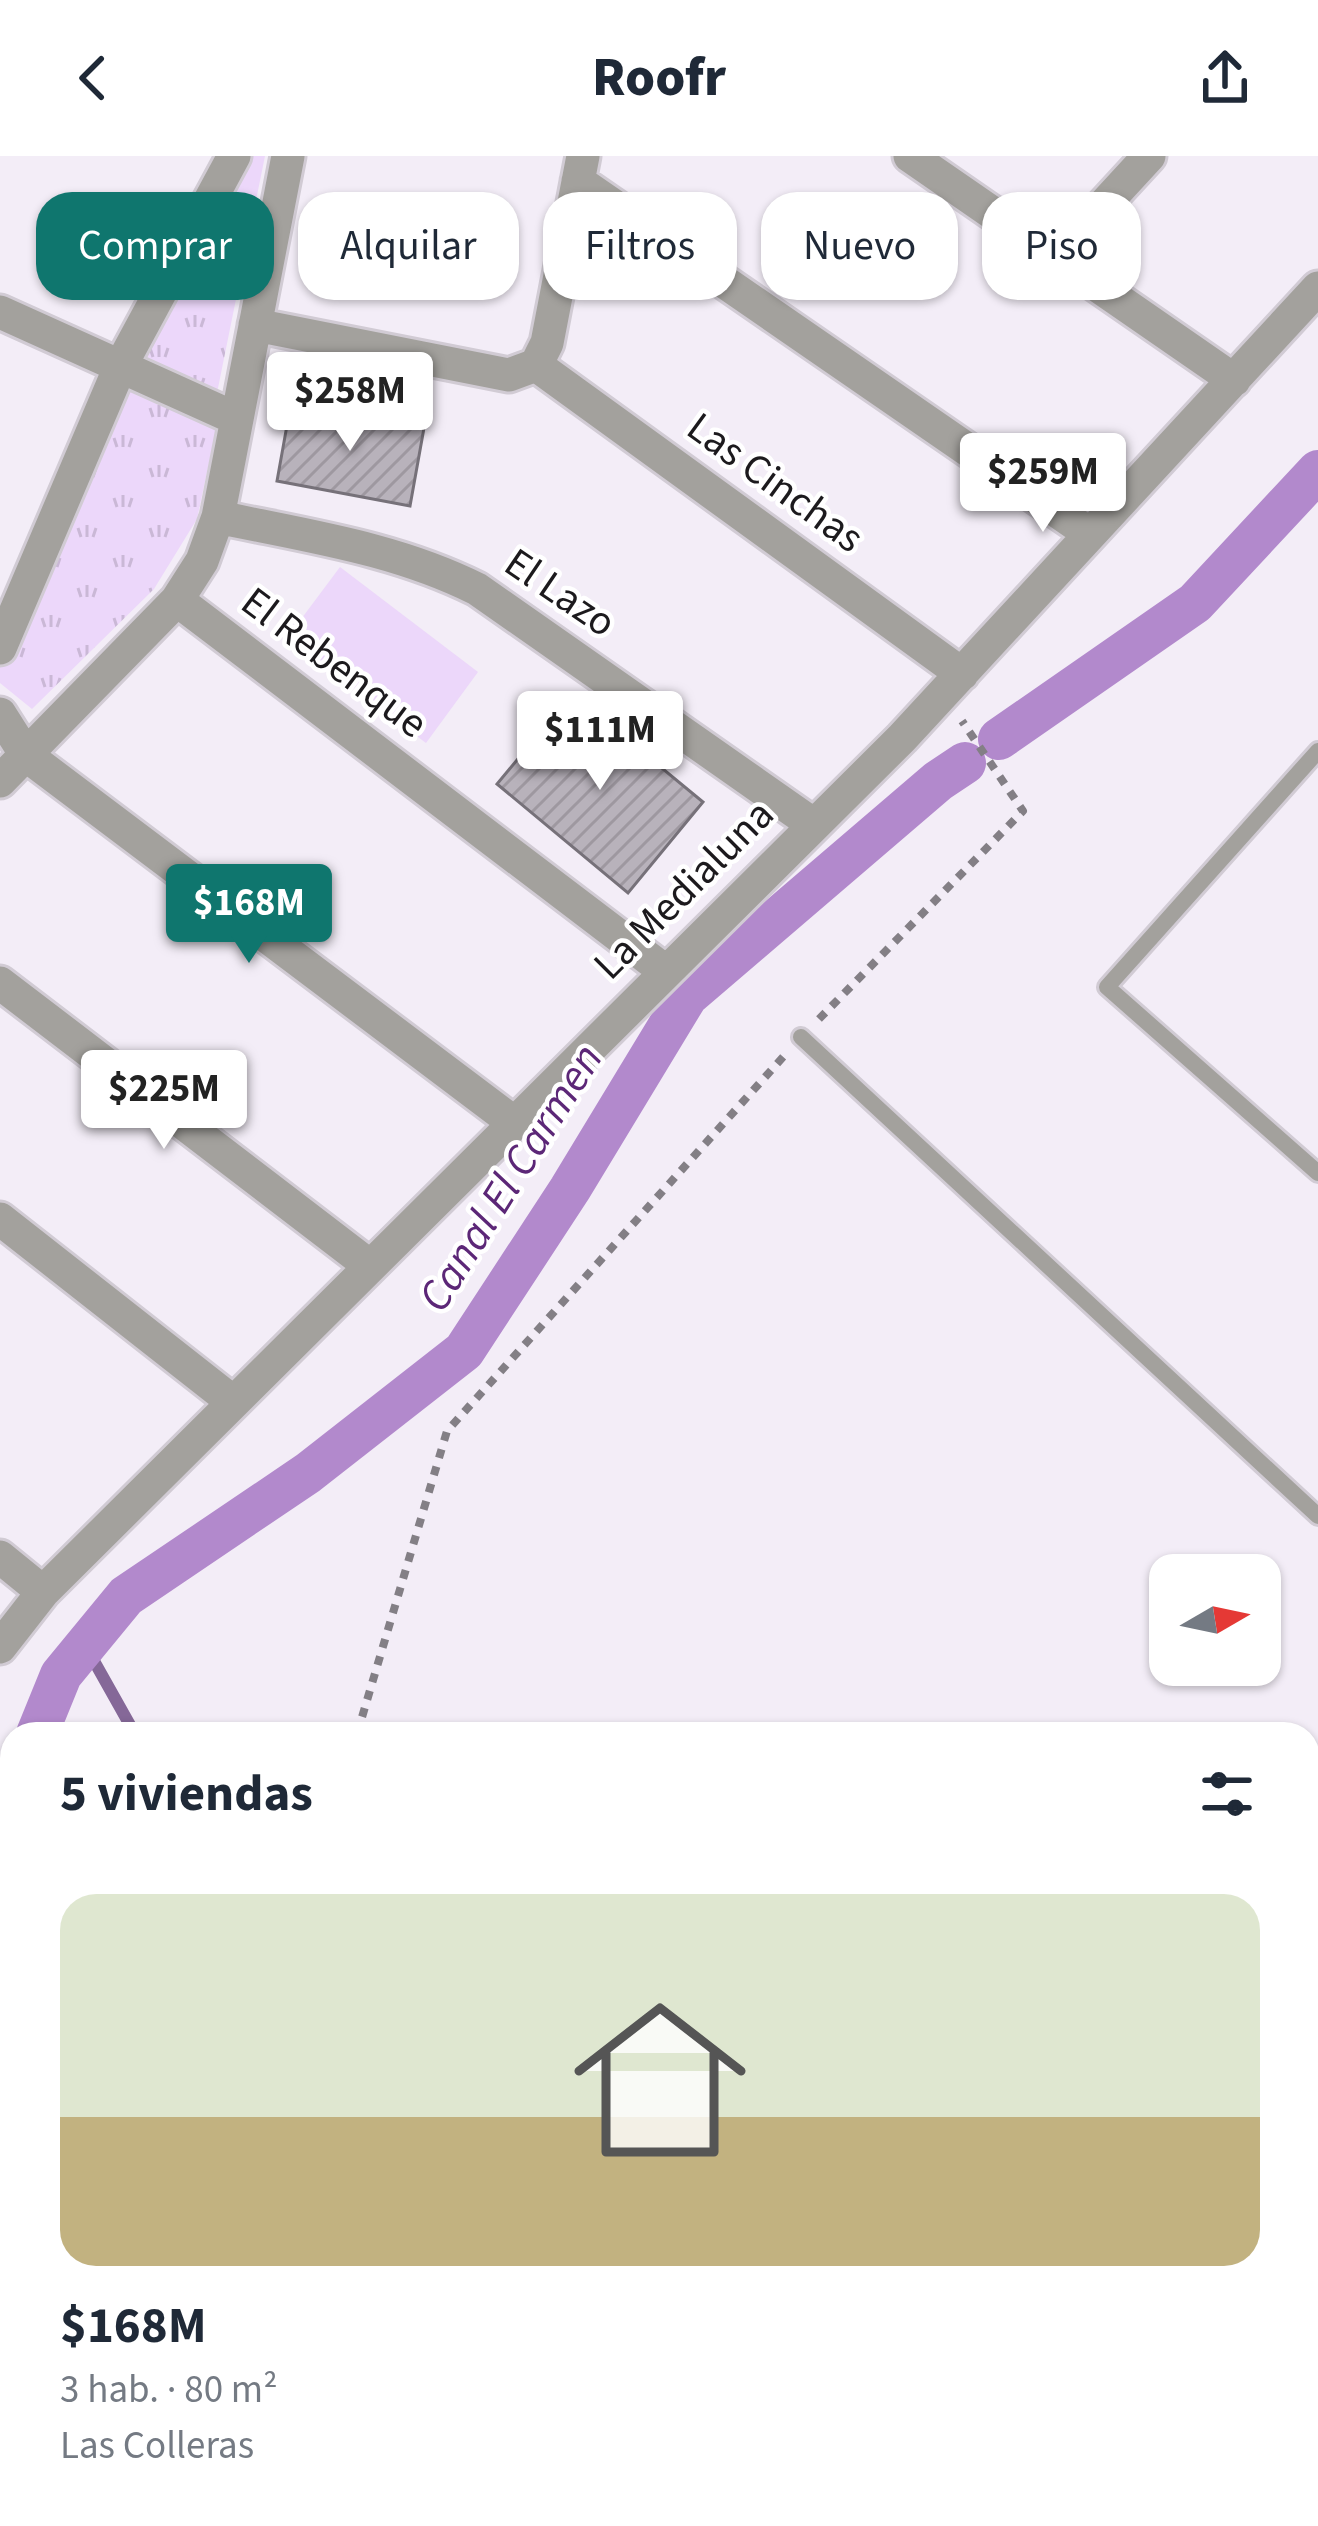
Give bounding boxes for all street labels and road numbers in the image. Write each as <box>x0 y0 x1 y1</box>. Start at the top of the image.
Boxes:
street label: Las Cinchas <box>674 398 876 568</box>
street label: El Lazo <box>492 534 628 652</box>
street label: El Rebenque <box>228 573 440 753</box>
street label: La Medialuna <box>580 786 788 994</box>

